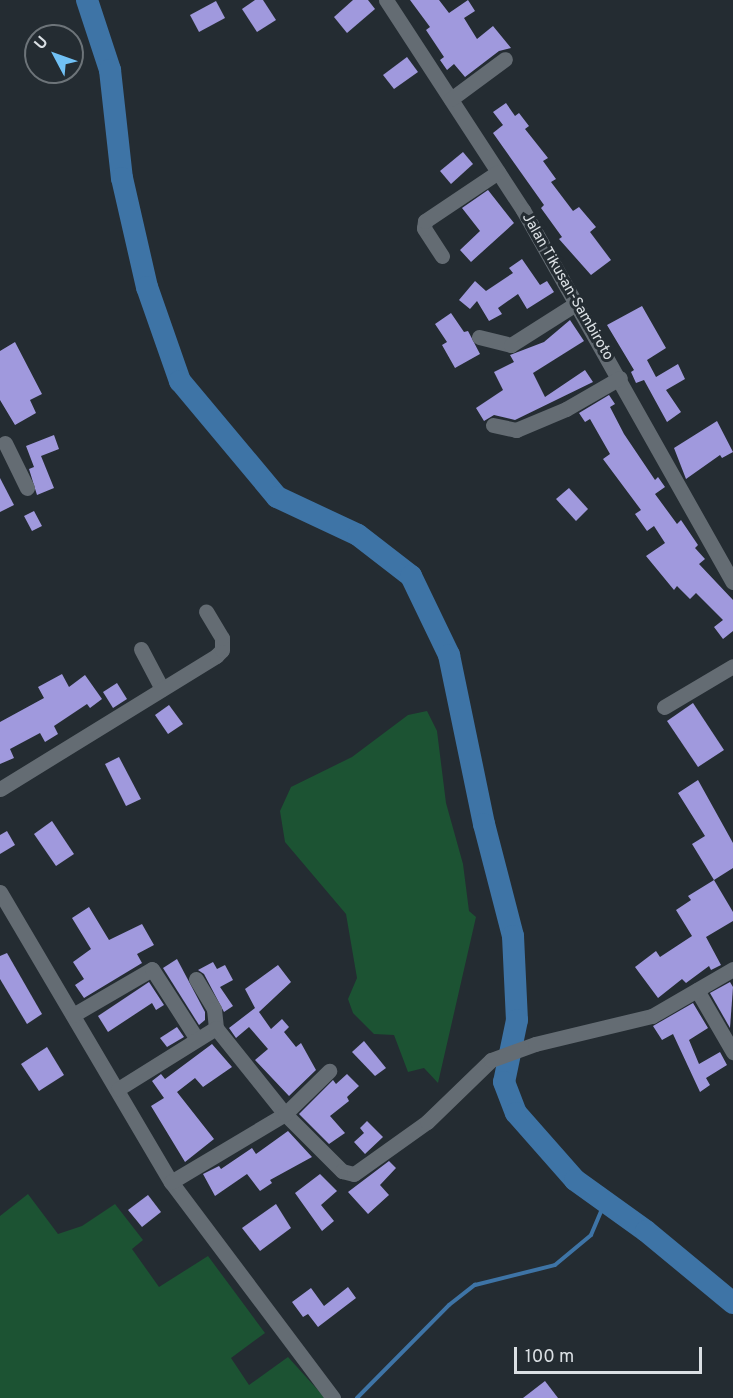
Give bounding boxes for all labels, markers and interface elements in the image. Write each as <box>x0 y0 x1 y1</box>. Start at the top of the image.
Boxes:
north arrow <box>24 24 84 84</box>
text: U <box>31 33 53 54</box>
street label: Jalan Tikusan-Sambiroto <box>517 210 617 364</box>
scale bar <box>517 1335 704 1373</box>
text: 100 m <box>525 1346 574 1369</box>

